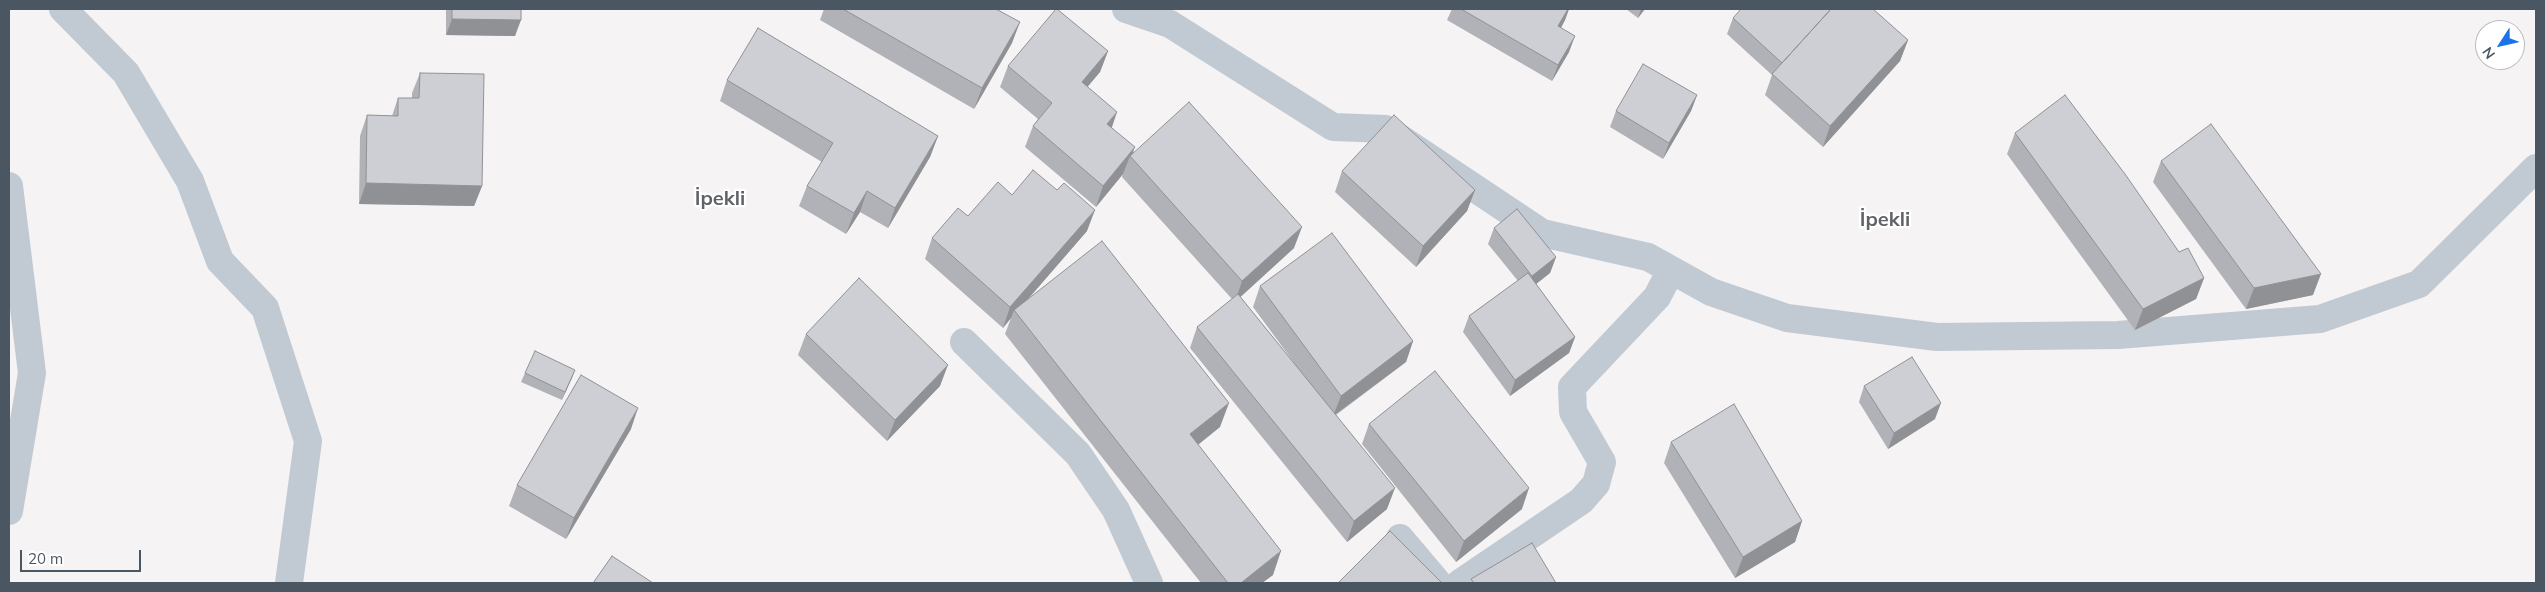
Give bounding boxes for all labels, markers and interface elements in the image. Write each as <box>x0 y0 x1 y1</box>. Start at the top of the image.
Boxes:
north arrow <box>2475 20 2525 70</box>
text: N <box>2478 44 2499 63</box>
district label: İpekli <box>695 187 745 211</box>
district label: İpekli <box>1860 208 1910 232</box>
scale bar <box>22 540 144 572</box>
text: 20 m <box>28 549 63 568</box>

